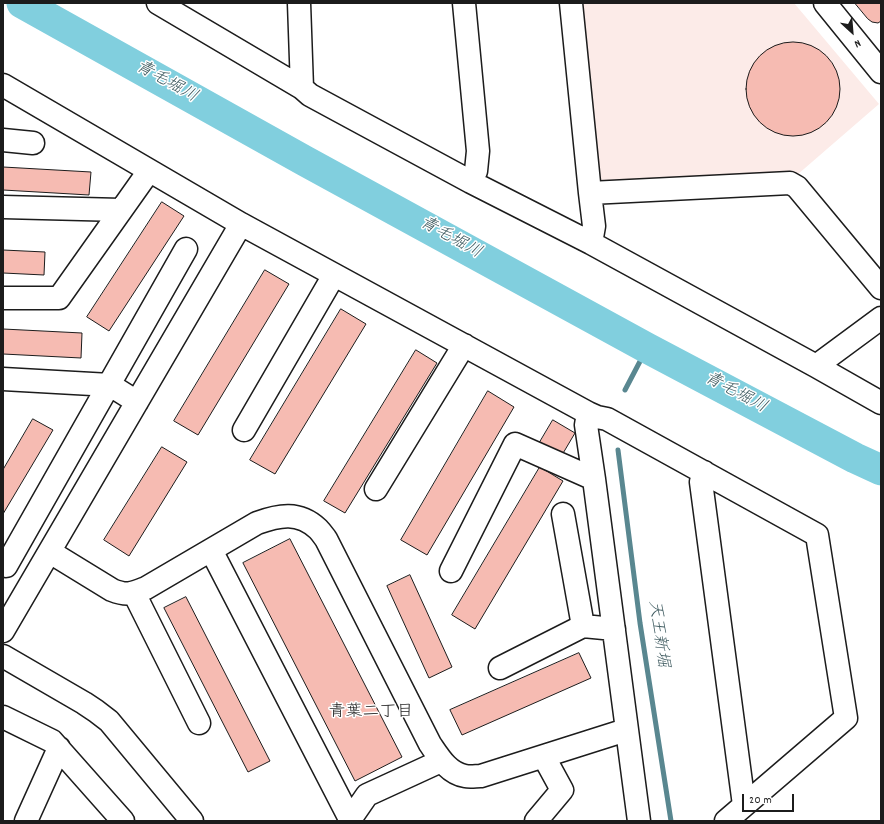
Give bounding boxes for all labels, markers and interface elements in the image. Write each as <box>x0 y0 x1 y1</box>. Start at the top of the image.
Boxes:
north arrow <box>832 12 872 52</box>
text: N <box>851 34 863 51</box>
water label: 青毛堀川 <box>131 58 201 108</box>
water label: 青毛堀川 <box>415 214 485 264</box>
water label: 青毛堀川 <box>700 369 770 419</box>
water label: 天王新堀 <box>642 599 672 669</box>
district label: 青葉二丁目 <box>329 704 413 724</box>
scale bar <box>744 786 796 812</box>
text: 20 m <box>749 792 772 809</box>

